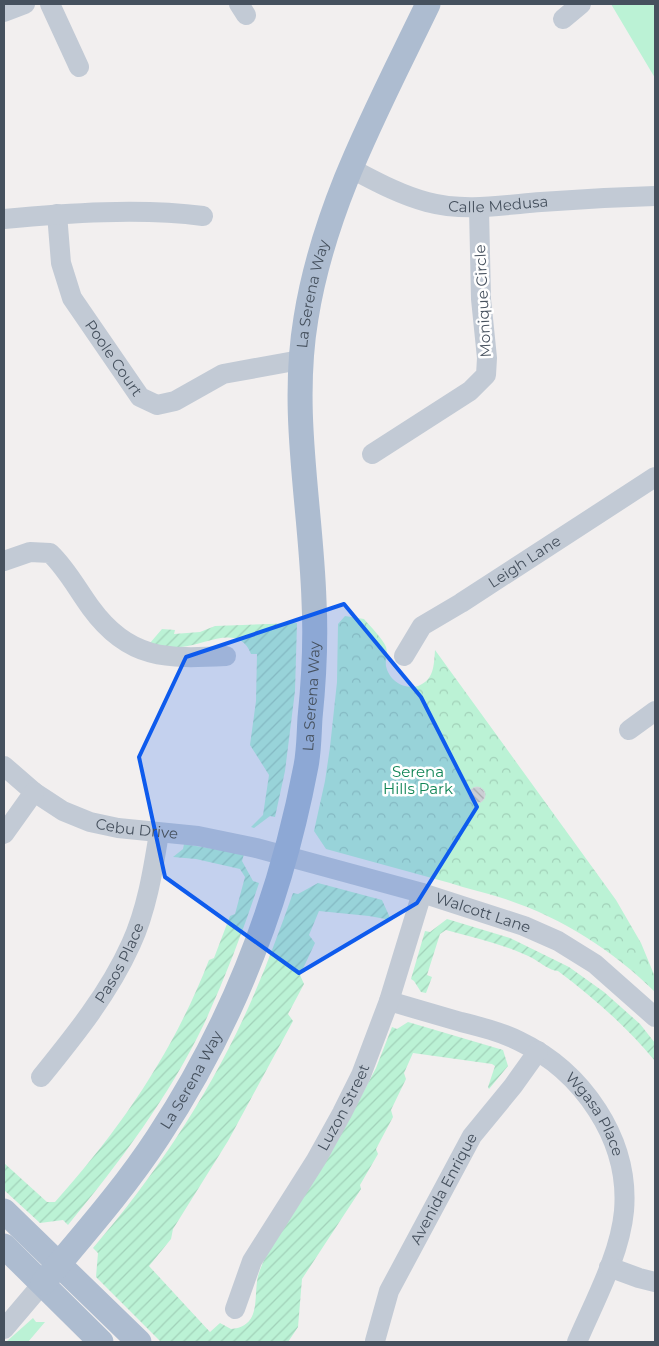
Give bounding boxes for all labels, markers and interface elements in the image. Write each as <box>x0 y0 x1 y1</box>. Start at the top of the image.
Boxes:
street label: Calle Medusa <box>447 191 549 216</box>
street label: La Serena Way <box>292 236 333 349</box>
street label: Monique Circle <box>470 244 495 358</box>
street label: Poole Court <box>81 316 147 400</box>
street label: Leigh Lane <box>484 531 564 592</box>
street label: La Serena Way <box>298 640 324 752</box>
park label: Serena Hills Park <box>383 762 453 798</box>
street label: Cebu Drive <box>94 813 179 843</box>
street label: Walcott Lane <box>433 888 534 937</box>
street label: Pasos Place <box>90 920 148 1007</box>
street label: La Serena Way <box>156 1027 227 1133</box>
street label: Luzon Street <box>313 1061 373 1154</box>
street label: Wgasa Place <box>562 1068 628 1158</box>
street label: Avenida Enrique <box>406 1129 481 1248</box>

